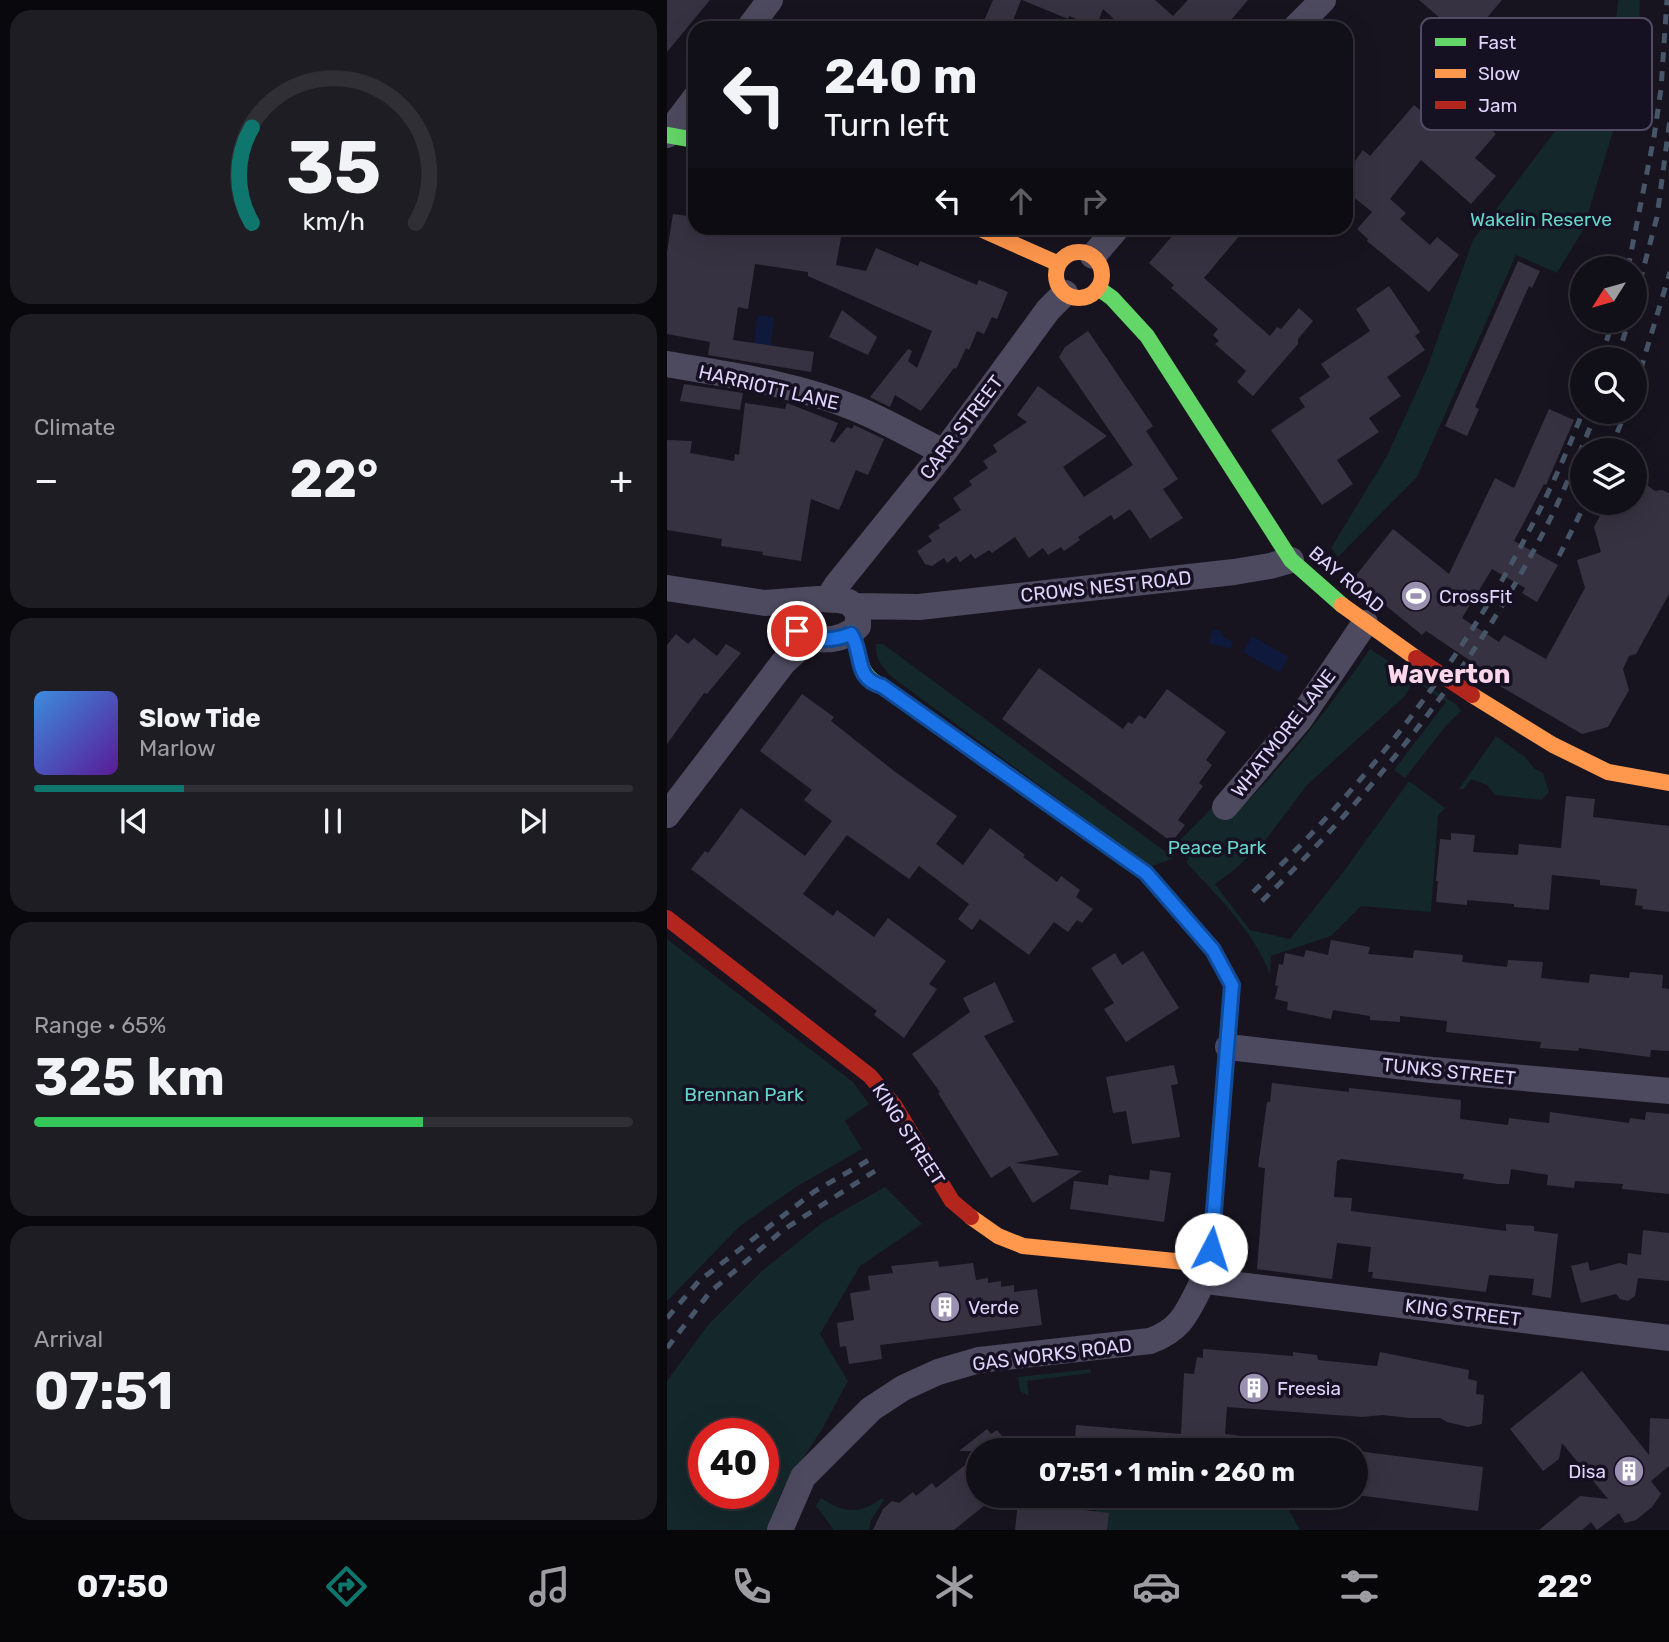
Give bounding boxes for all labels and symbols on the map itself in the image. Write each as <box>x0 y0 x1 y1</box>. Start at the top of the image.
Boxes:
legend <box>1421 18 1652 130</box>
text: Fast <box>1478 31 1517 54</box>
text: Slow <box>1478 62 1520 85</box>
text: Jam <box>1478 94 1517 117</box>
park label: Wakelin Reserve <box>1470 208 1612 231</box>
north arrow <box>1570 256 1647 332</box>
street label: HARRIOTT LANE <box>696 360 841 415</box>
street label: CARR STREET <box>915 371 1008 484</box>
street label: BAY ROAD <box>1304 541 1389 617</box>
street label: CROWS NEST ROAD <box>1019 566 1193 607</box>
sports icon: CrossFit <box>1399 579 1433 613</box>
place label: CrossFit <box>1439 585 1513 608</box>
pin <box>767 601 827 661</box>
district label: Waverton <box>1388 659 1511 690</box>
street label: WHATMORE LANE <box>1226 665 1340 802</box>
park label: Peace Park <box>1168 836 1266 859</box>
street label: TUNKS STREET <box>1381 1053 1517 1090</box>
street label: KING STREET <box>867 1079 950 1189</box>
park label: Brennan Park <box>684 1083 804 1106</box>
position arrow <box>1174 1212 1248 1286</box>
building icon: Verde <box>928 1290 962 1324</box>
street label: KING STREET <box>1404 1294 1522 1331</box>
place label: Verde <box>968 1296 1019 1319</box>
street label: GAS WORKS ROAD <box>971 1333 1133 1376</box>
building icon: Freesia <box>1237 1371 1271 1405</box>
place label: Freesia <box>1277 1377 1341 1400</box>
speed limit sign: 40 <box>688 1418 779 1509</box>
building icon: Disa <box>1612 1454 1646 1488</box>
place label: Disa <box>1568 1460 1606 1483</box>

